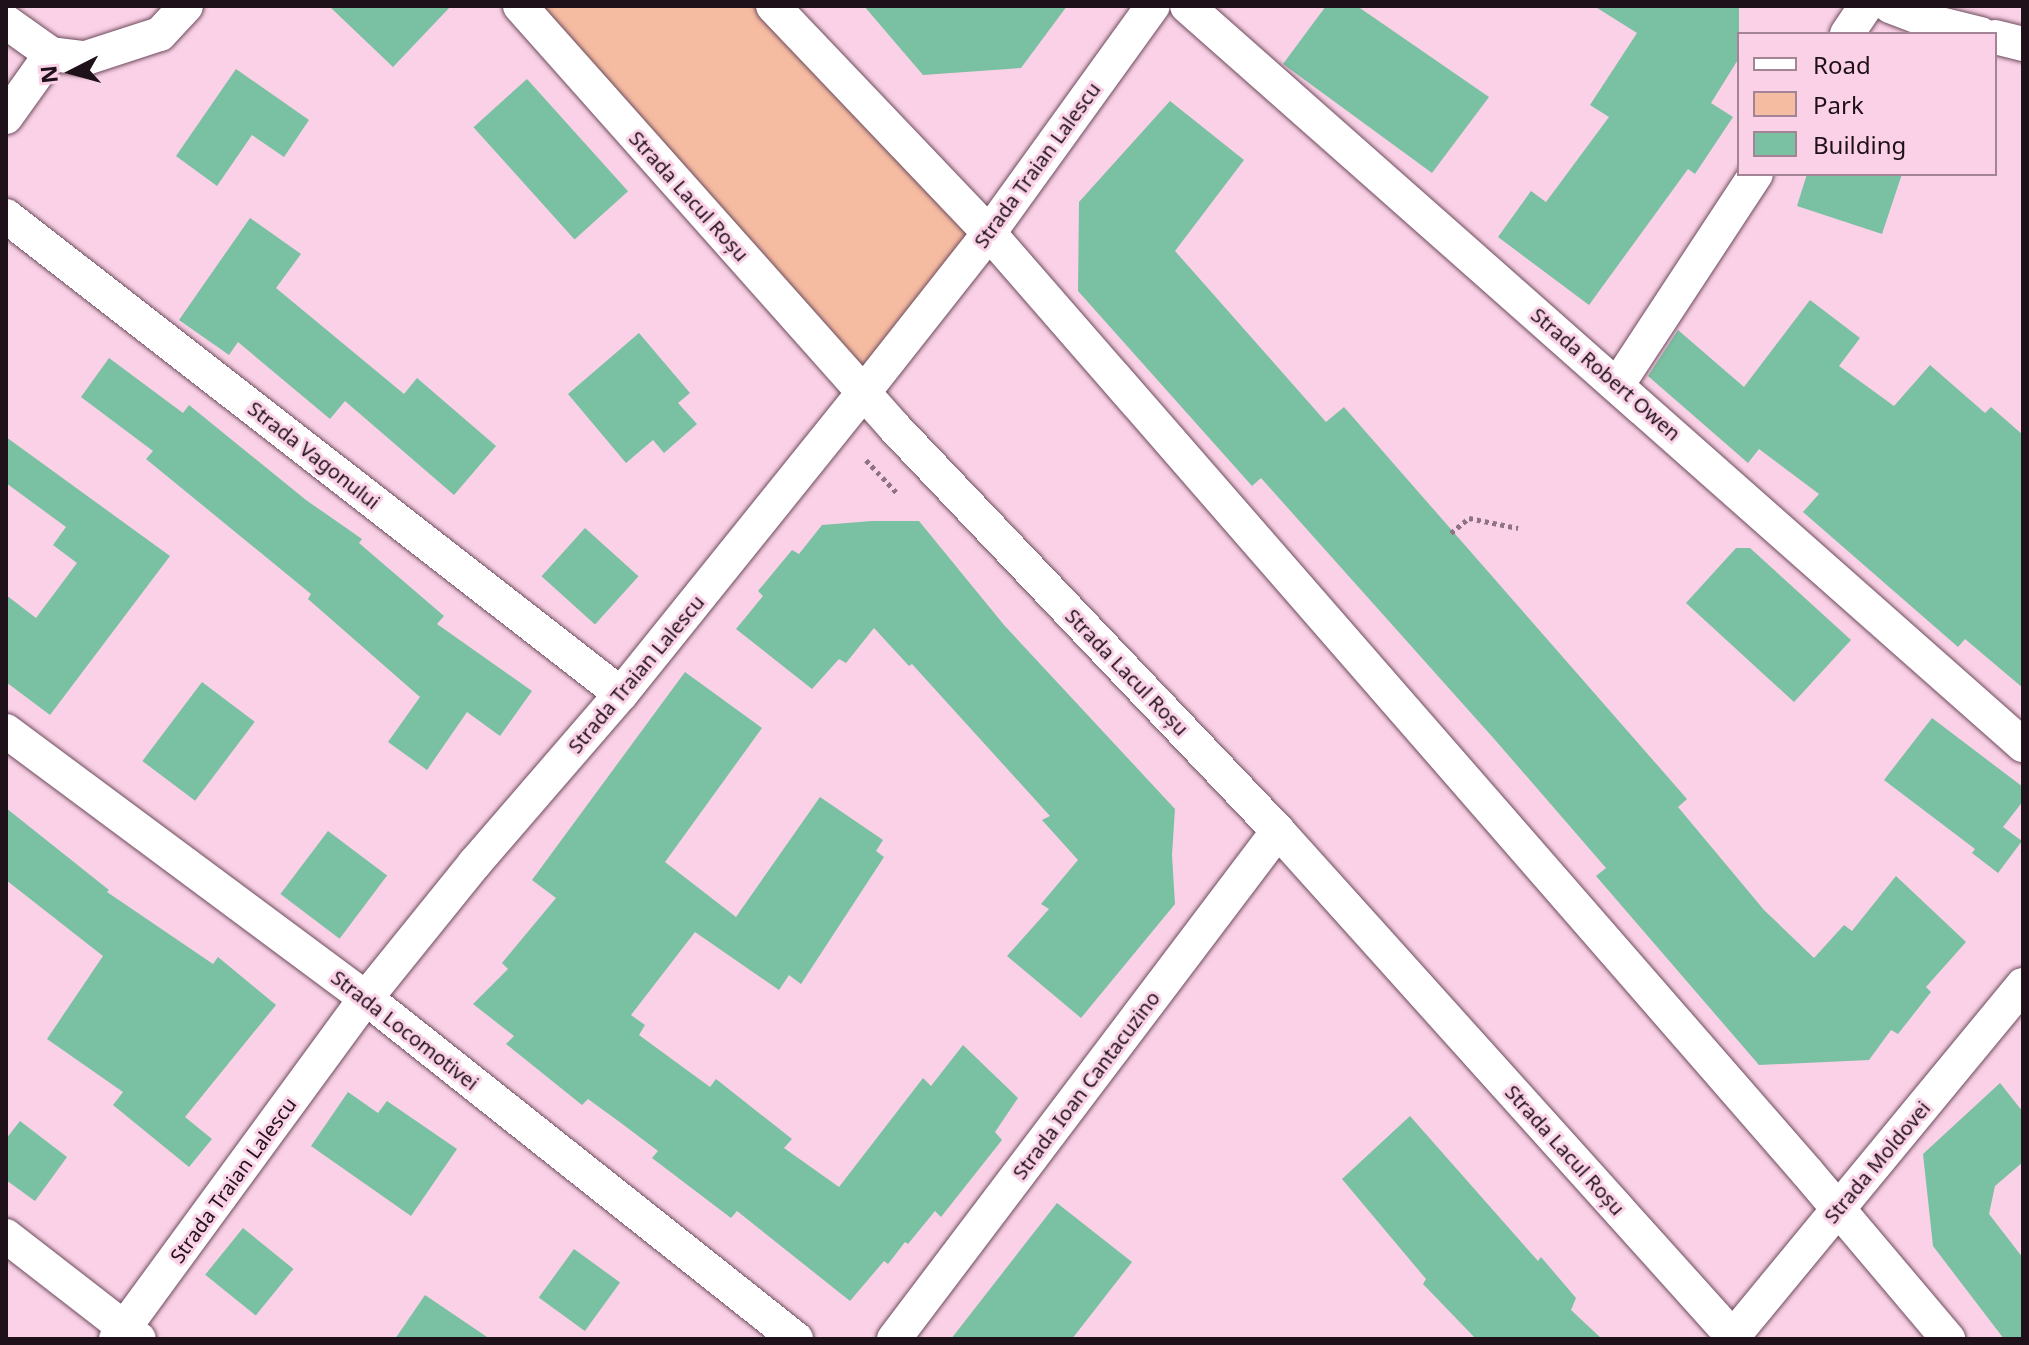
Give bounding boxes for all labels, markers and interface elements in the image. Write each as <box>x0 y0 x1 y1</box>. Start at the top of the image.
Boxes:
north arrow <box>32 32 112 112</box>
legend <box>1737 32 1997 176</box>
text: Road <box>1813 48 1871 81</box>
text: N <box>32 64 64 85</box>
street label: Strada Traian Lalescu <box>969 78 1105 252</box>
text: Park <box>1813 88 1864 121</box>
street label: Strada Lacul Roșu <box>624 126 754 266</box>
text: Building <box>1813 128 1906 161</box>
street label: Strada Robert Owen <box>1527 303 1685 445</box>
street label: Strada Vagonului <box>243 396 385 514</box>
street label: Strada Traian Lalescu <box>563 590 709 758</box>
street label: Strada Lacul Roșu <box>1061 604 1193 740</box>
street label: Strada Locomotivei <box>327 965 483 1095</box>
street label: Strada Ioan Cantacuzino <box>1007 986 1165 1184</box>
street label: Strada Lacul Roșu <box>1500 1080 1630 1220</box>
street label: Strada Traian Lalescu <box>165 1093 301 1267</box>
street label: Strada Moldovei <box>1819 1096 1935 1228</box>

